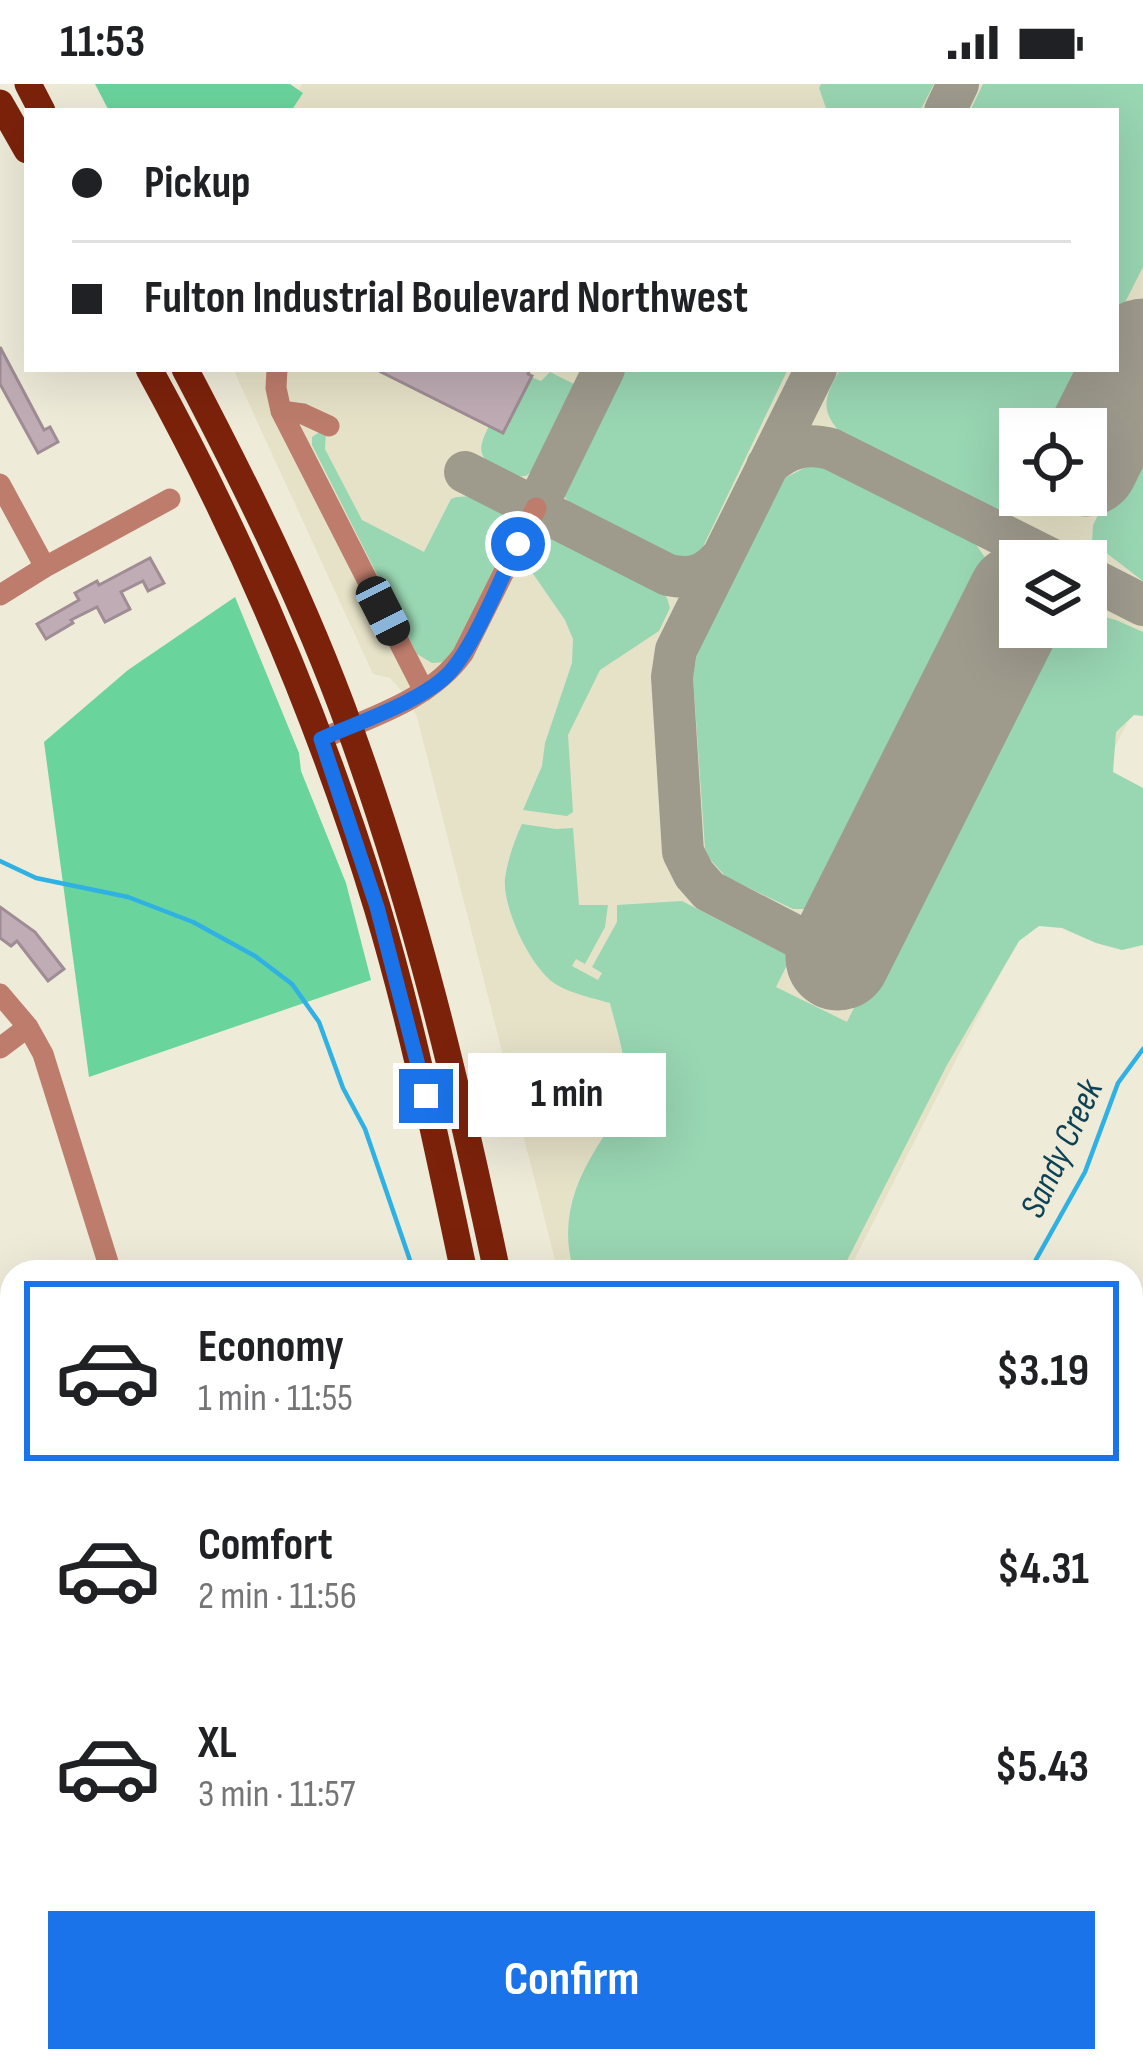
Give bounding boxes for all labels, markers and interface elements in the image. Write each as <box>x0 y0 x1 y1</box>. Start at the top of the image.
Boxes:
text: 11:53 <box>60 15 145 70</box>
text: Pickup <box>144 156 251 211</box>
text: Fulton Industrial Boulevard Northwest <box>144 271 748 326</box>
map controls <box>999 408 1107 648</box>
button: locate <box>999 408 1107 516</box>
route start <box>491 517 545 571</box>
button: layers <box>999 540 1107 648</box>
car <box>351 571 415 651</box>
callout: 1 min <box>468 1054 666 1138</box>
route end <box>399 1069 453 1123</box>
text: 1 min <box>531 1071 603 1118</box>
water label: Sandy Creek <box>1012 1072 1113 1225</box>
icon: car <box>54 1317 162 1425</box>
text: Economy <box>198 1320 344 1375</box>
text: $3.19 <box>996 1344 1089 1399</box>
text: 1 min · 11:55 <box>198 1375 353 1422</box>
icon: car <box>54 1515 162 1623</box>
text: Comfort <box>198 1518 333 1573</box>
text: $4.31 <box>997 1542 1089 1597</box>
text: 2 min · 11:56 <box>198 1573 357 1620</box>
icon: car <box>54 1713 162 1821</box>
text: XL <box>198 1716 237 1771</box>
text: $5.43 <box>995 1740 1089 1795</box>
text: 3 min · 11:57 <box>198 1771 355 1818</box>
button: Confirm <box>48 1911 1095 2049</box>

